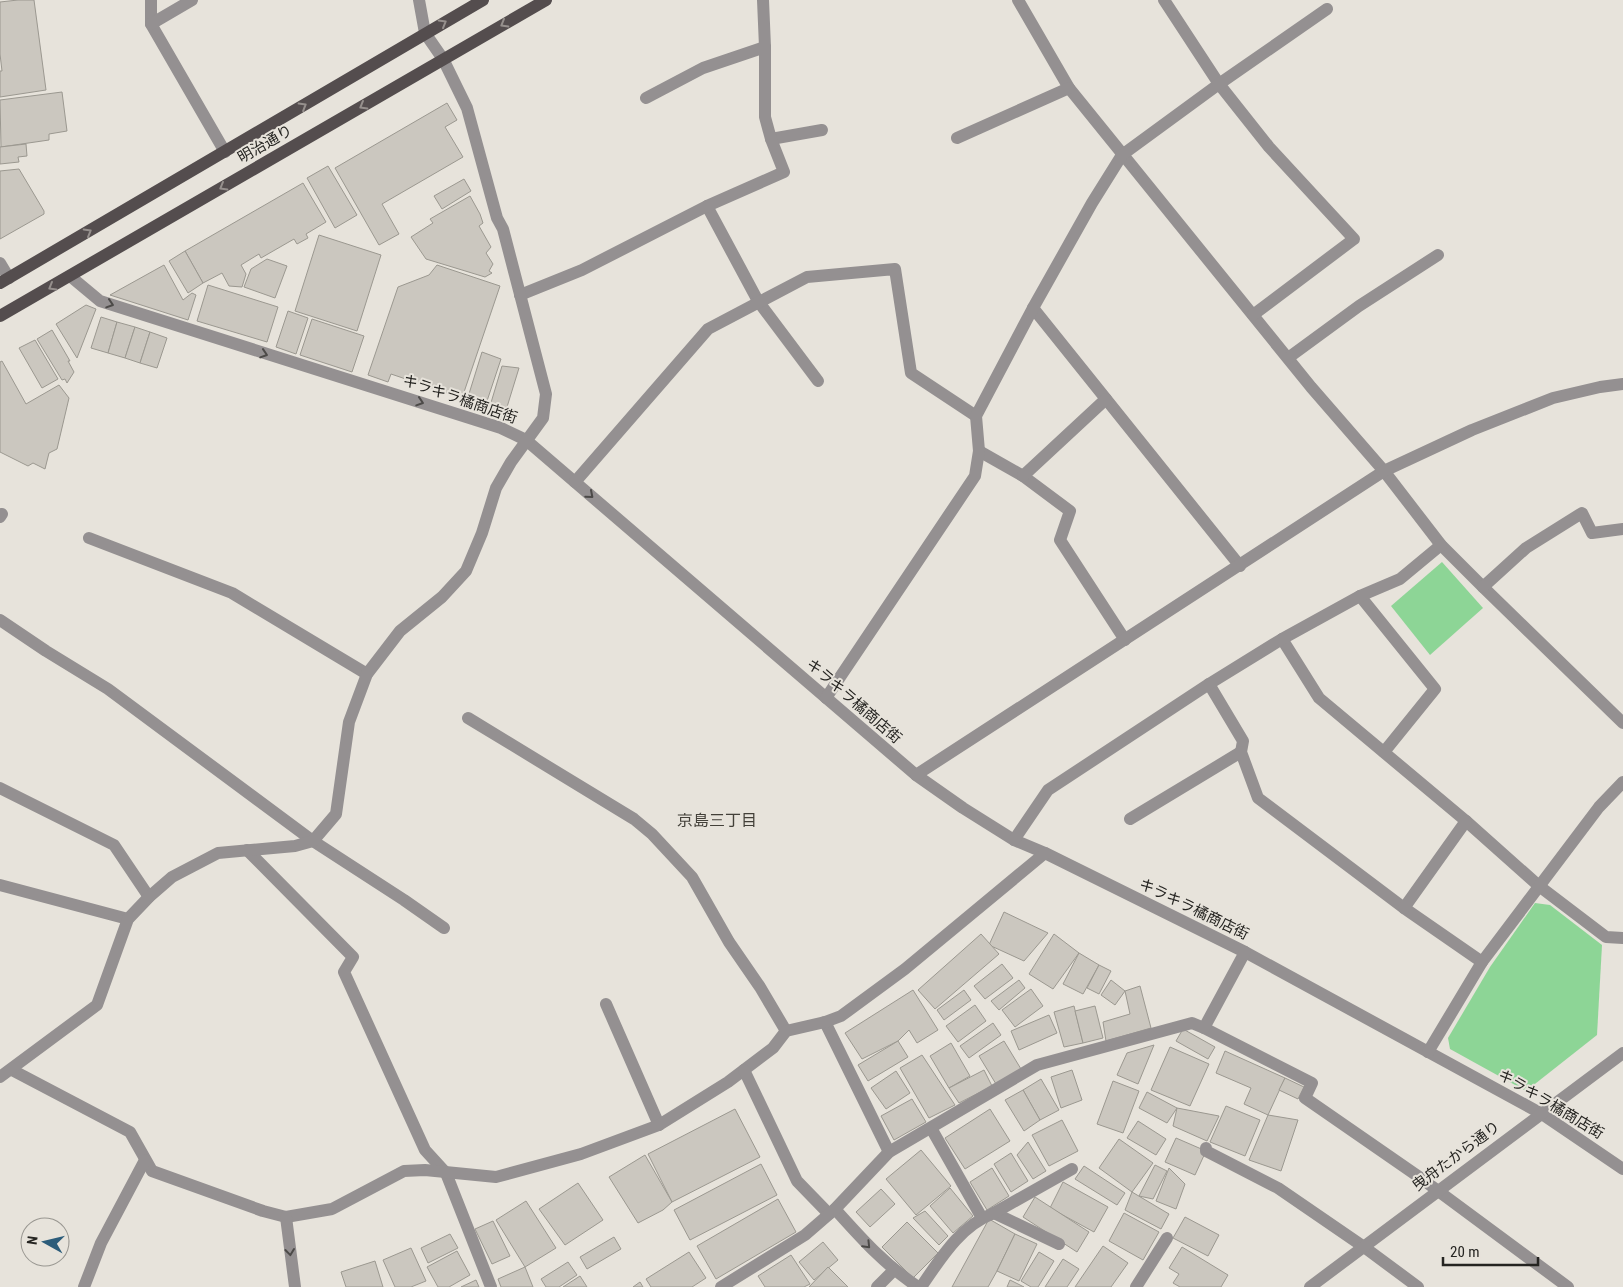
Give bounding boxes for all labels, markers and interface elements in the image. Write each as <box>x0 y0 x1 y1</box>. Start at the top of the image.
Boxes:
one-way arrow <box>500 18 509 28</box>
one-way arrow <box>438 20 447 30</box>
one-way arrow <box>360 99 369 109</box>
one-way arrow <box>298 102 307 112</box>
street label: 明治通り <box>235 121 295 167</box>
one-way arrow <box>219 181 228 191</box>
one-way arrow <box>82 229 91 239</box>
one-way arrow <box>48 280 57 290</box>
one-way arrow <box>105 298 114 308</box>
one-way arrow <box>260 348 268 358</box>
street label: キラキラ橘商店街 <box>400 371 520 427</box>
one-way arrow <box>415 396 423 406</box>
one-way arrow <box>584 489 593 498</box>
street label: キラキラ橘商店街 <box>803 655 905 747</box>
district label: 京島三丁目 <box>677 811 757 830</box>
street label: キラキラ橘商店街 <box>1136 875 1252 943</box>
street label: キラキラ橘商店街 <box>1495 1065 1607 1143</box>
street label: 曳舟たから通り <box>1409 1117 1503 1195</box>
north arrow <box>20 1217 70 1267</box>
scale bar <box>1443 1234 1538 1266</box>
text: N <box>24 1235 41 1246</box>
one-way arrow <box>861 1239 870 1248</box>
text: 20 m <box>1450 1243 1480 1261</box>
one-way arrow <box>284 1248 295 1256</box>

